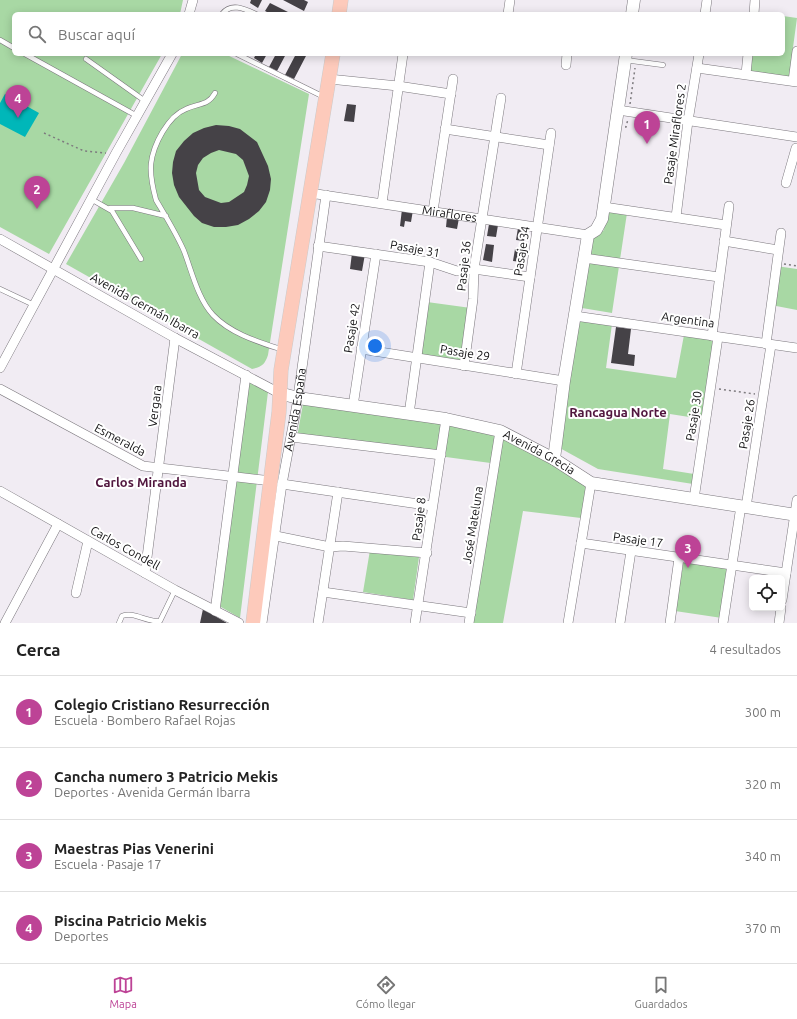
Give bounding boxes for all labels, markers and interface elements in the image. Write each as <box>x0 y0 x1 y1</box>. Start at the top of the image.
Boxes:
search box <box>12 12 785 56</box>
icon: search <box>26 23 48 45</box>
text: Buscar aquí <box>58 26 135 43</box>
street label: Pasaje Miraflores 2 <box>661 83 688 185</box>
pin: 4 <box>5 85 31 118</box>
pin: 1 <box>634 111 660 144</box>
pin: 2 <box>24 176 50 209</box>
street label: Miraflores <box>421 203 478 224</box>
street label: Pasaje 34 <box>511 225 532 277</box>
street label: Pasaje 31 <box>389 238 441 259</box>
street label: Pasaje 36 <box>454 240 473 292</box>
street label: Avenida Germán Ibarra <box>88 270 202 341</box>
street label: Pasaje 42 <box>341 302 362 354</box>
street label: Argentina <box>661 309 715 330</box>
your location <box>365 336 385 356</box>
street label: Pasaje 29 <box>439 342 491 363</box>
street label: Avenida España <box>281 367 308 452</box>
street label: Vergara <box>145 384 164 428</box>
street label: Pasaje 30 <box>683 390 704 442</box>
street label: Pasaje 26 <box>736 398 757 450</box>
district label: Rancagua Norte <box>569 405 667 419</box>
street label: Esmeralda <box>92 421 148 458</box>
street label: Avenida Grecia <box>501 427 578 477</box>
district label: Carlos Miranda <box>95 475 187 489</box>
street label: José Mateluna <box>460 485 485 565</box>
street label: Pasaje 8 <box>409 496 428 541</box>
street label: Carlos Condell <box>88 523 162 572</box>
street label: Pasaje 17 <box>612 530 664 549</box>
pin: 3 <box>675 535 701 568</box>
map controls <box>749 575 785 611</box>
button: locate <box>749 575 785 611</box>
text: Cerca <box>16 640 61 659</box>
text: 4 resultados <box>710 642 781 656</box>
text: Colegio Cristiano Resurrección <box>54 696 270 713</box>
text: 1 <box>25 705 33 719</box>
text: 300 m <box>745 705 781 719</box>
text: Escuela · Bombero Rafael Rojas <box>54 713 235 727</box>
text: Cancha numero 3 Patricio Mekis <box>54 768 278 785</box>
text: 2 <box>25 777 33 791</box>
text: 320 m <box>745 777 781 791</box>
text: Deportes · Avenida Germán Ibarra <box>54 785 250 799</box>
text: Maestras Pias Venerini <box>54 840 214 857</box>
text: 3 <box>25 849 33 863</box>
text: 340 m <box>745 849 781 863</box>
text: Escuela · Pasaje 17 <box>54 857 161 871</box>
text: Piscina Patricio Mekis <box>54 912 207 929</box>
text: 4 <box>25 921 33 935</box>
text: 370 m <box>745 921 781 935</box>
text: Deportes <box>54 929 108 943</box>
tab: Mapa <box>109 974 137 1010</box>
tab: Cómo llegar <box>356 974 415 1010</box>
tab: Guardados <box>634 974 688 1010</box>

